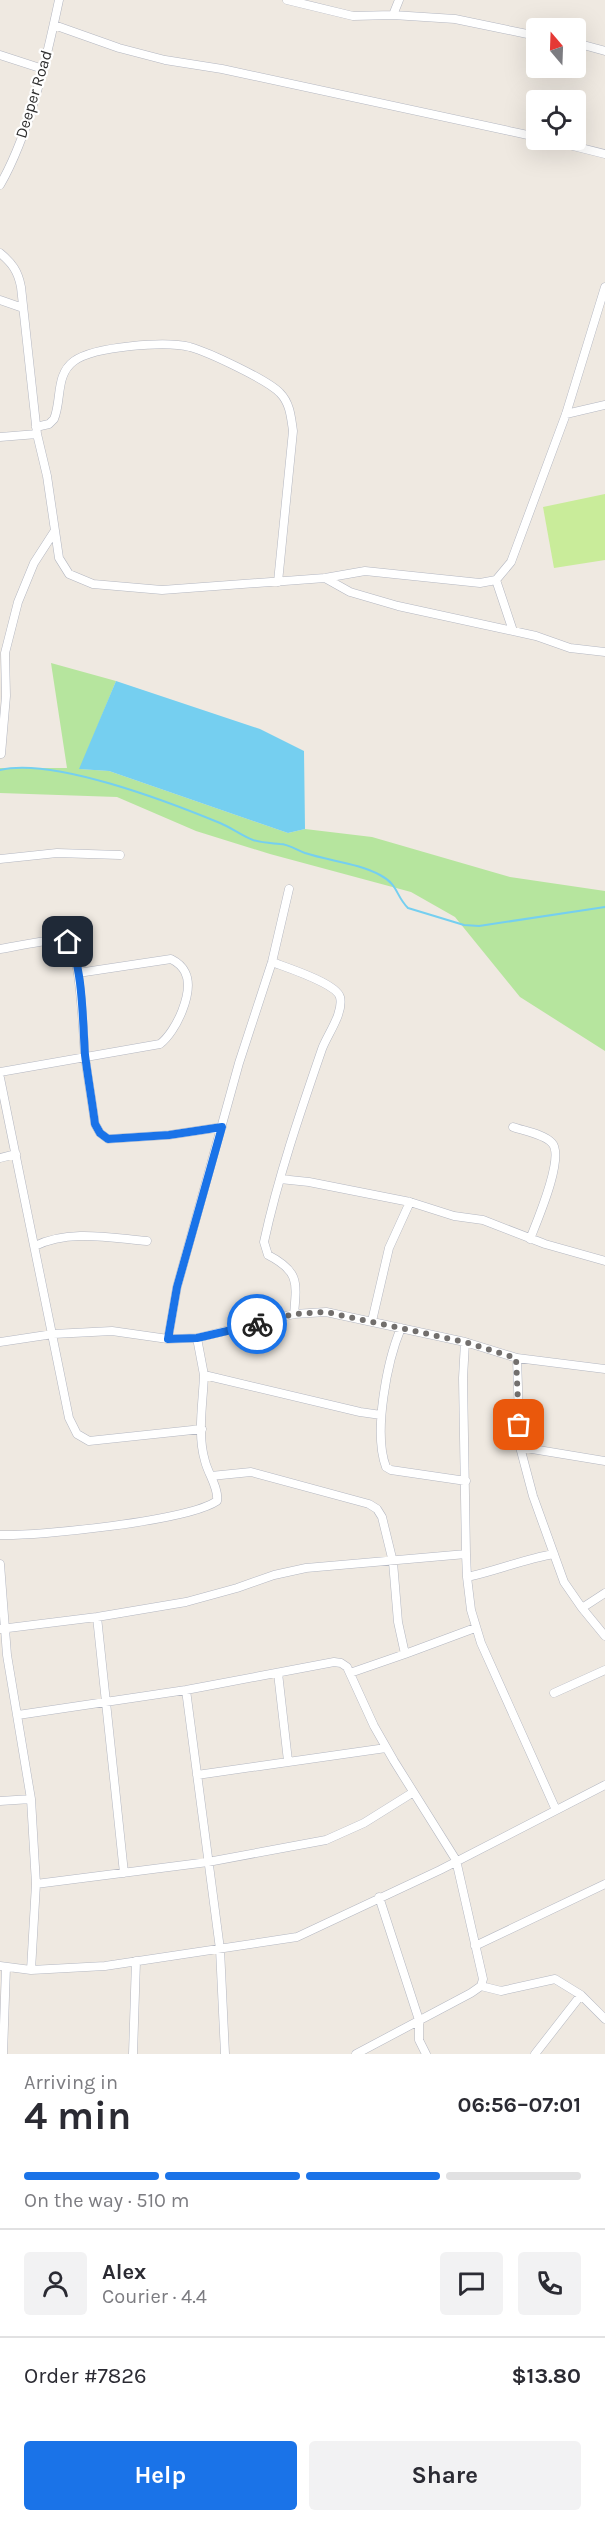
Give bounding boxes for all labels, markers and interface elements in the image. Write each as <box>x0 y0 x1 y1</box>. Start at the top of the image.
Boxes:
north arrow <box>526 18 586 78</box>
map controls <box>526 18 586 150</box>
street label: Deeper Road <box>11 48 56 140</box>
button: locate <box>526 90 586 150</box>
pin <box>42 916 93 967</box>
icon: home <box>51 925 84 958</box>
courier <box>227 1294 287 1354</box>
icon: bike <box>241 1308 274 1341</box>
pin <box>493 1399 544 1450</box>
icon: bag <box>502 1408 535 1441</box>
text: Arriving in <box>24 2071 118 2094</box>
text: 06:56–07:01 <box>458 2092 581 2118</box>
text: 4 min <box>24 2093 131 2139</box>
text: On the way · 510 m <box>24 2189 189 2212</box>
button: person <box>24 2252 87 2315</box>
button: chat <box>440 2252 503 2315</box>
button: phone <box>518 2252 581 2315</box>
text: Alex <box>102 2259 146 2285</box>
text: Courier · 4.4 <box>102 2285 207 2308</box>
text: Order #7826 <box>24 2363 147 2389</box>
text: $13.80 <box>511 2363 581 2389</box>
button: Help <box>24 2441 297 2510</box>
button: Share <box>309 2441 581 2510</box>

